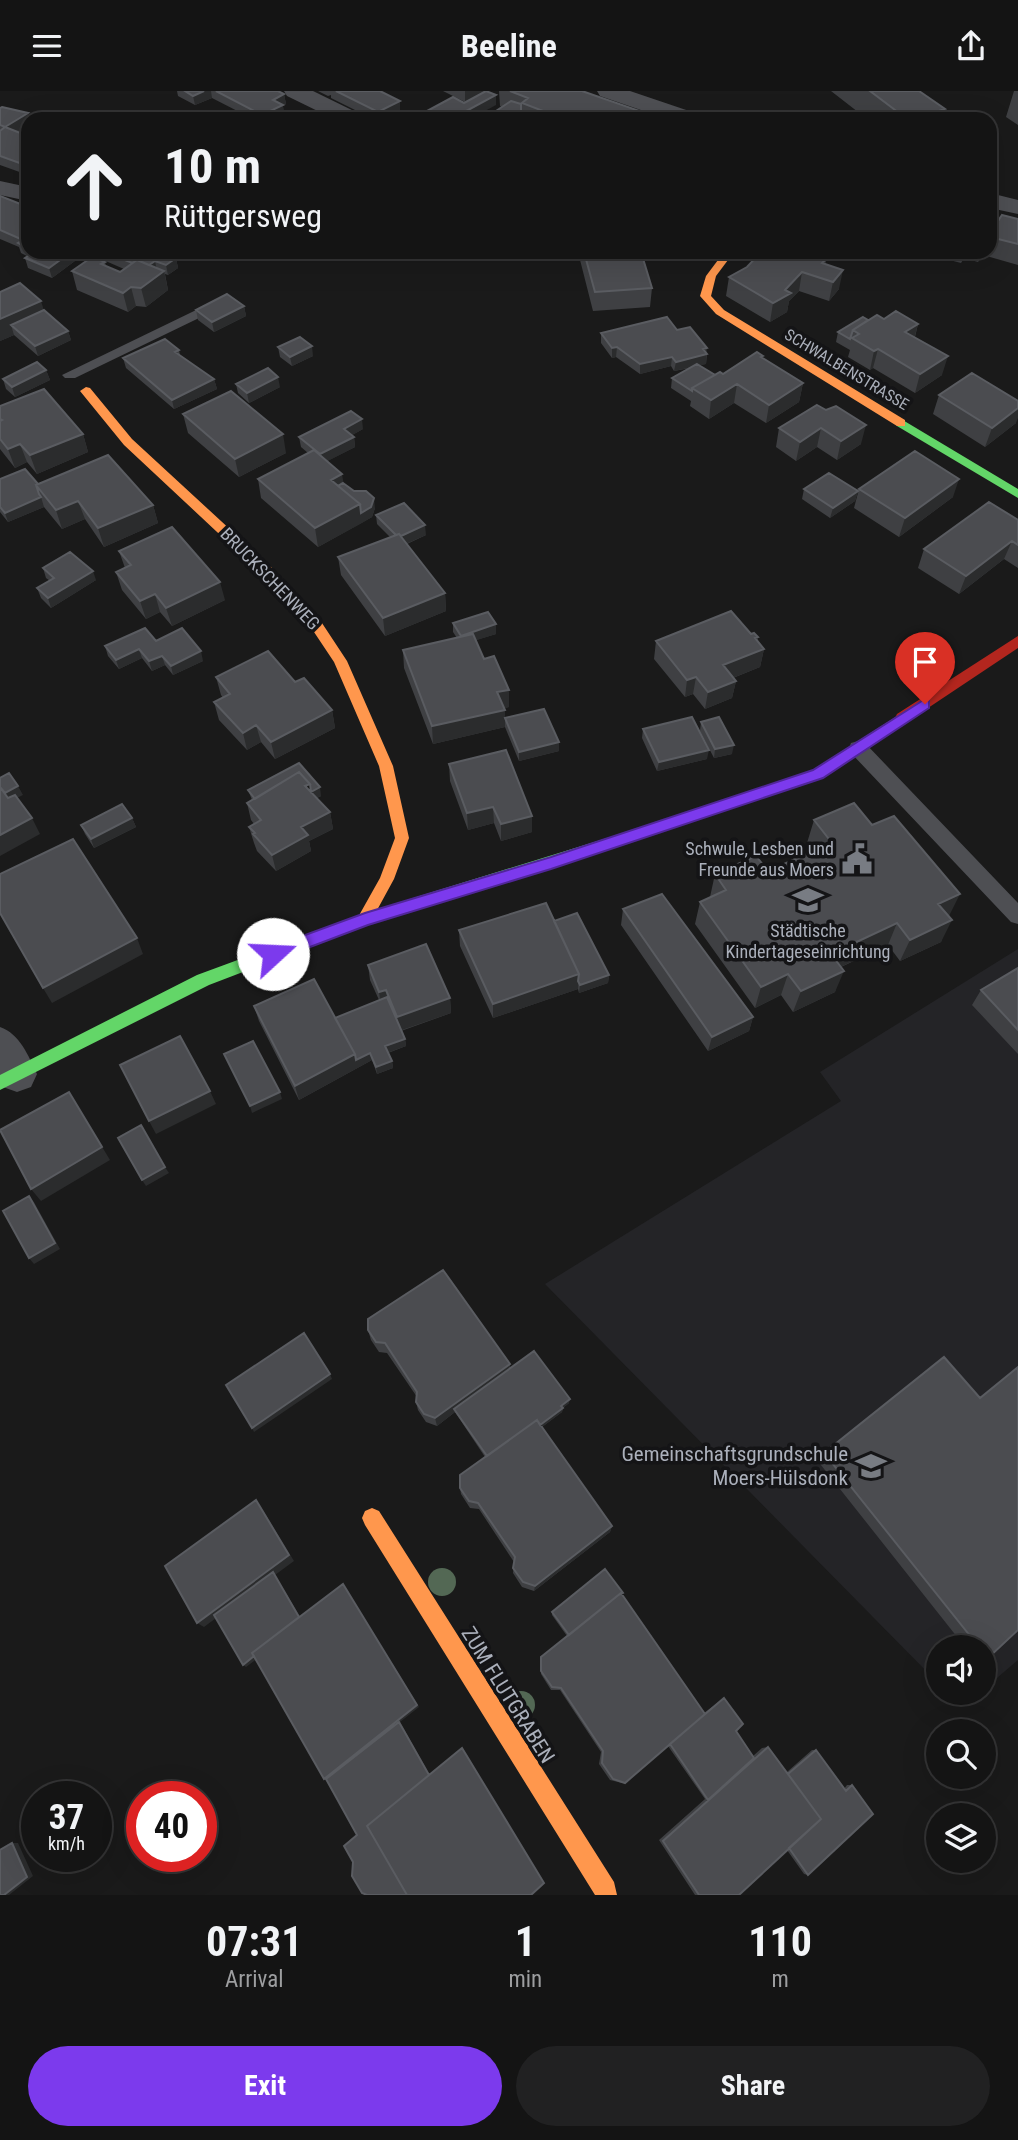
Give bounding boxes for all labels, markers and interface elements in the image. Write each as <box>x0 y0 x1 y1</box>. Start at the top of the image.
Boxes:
icon: menu <box>28 27 66 65</box>
text: Beeline <box>461 27 557 65</box>
icon: share <box>952 27 990 65</box>
text: 10 m <box>164 138 261 195</box>
icon: ahead <box>49 140 140 231</box>
text: Rüttgersweg <box>164 197 322 235</box>
street label: SCHWALBENSTRASSE <box>781 325 912 414</box>
street label: BRUCKSCHENWEG <box>216 523 324 634</box>
pin <box>895 632 955 704</box>
icon: arrive <box>906 643 944 681</box>
place label: Schwule, Lesben und Freunde aus Moers <box>685 838 834 880</box>
public building icon: Schwule, Lesben und Freunde aus Moers <box>840 842 874 876</box>
school or university icon: Städtische Kindertageseinrichtung <box>791 883 825 917</box>
position arrow <box>236 917 310 991</box>
place label: Städtische Kindertageseinrichtung <box>726 920 890 962</box>
place label: Gemeinschaftsgrundschule Moers-Hülsdonk <box>621 1442 849 1490</box>
school or university icon: Gemeinschaftsgrundschule Moers-Hülsdonk <box>854 1449 888 1483</box>
street label: ZUM FLUTGRABEN <box>456 1622 560 1768</box>
map controls <box>926 1635 996 1873</box>
button: sound <box>926 1635 996 1705</box>
button: search <box>926 1719 996 1789</box>
speed limit sign: 40 <box>126 1781 217 1872</box>
text: 37 <box>49 1797 84 1838</box>
button: layers <box>926 1803 996 1873</box>
text: km/h <box>48 1833 85 1854</box>
text: 07:31 <box>206 1917 302 1966</box>
text: 1 <box>515 1917 536 1966</box>
text: 110 <box>748 1917 812 1966</box>
text: Arrival <box>225 1966 283 1993</box>
text: min <box>508 1966 542 1993</box>
text: m <box>771 1966 789 1993</box>
button: Exit <box>28 2046 502 2126</box>
button: Share <box>516 2046 990 2126</box>

